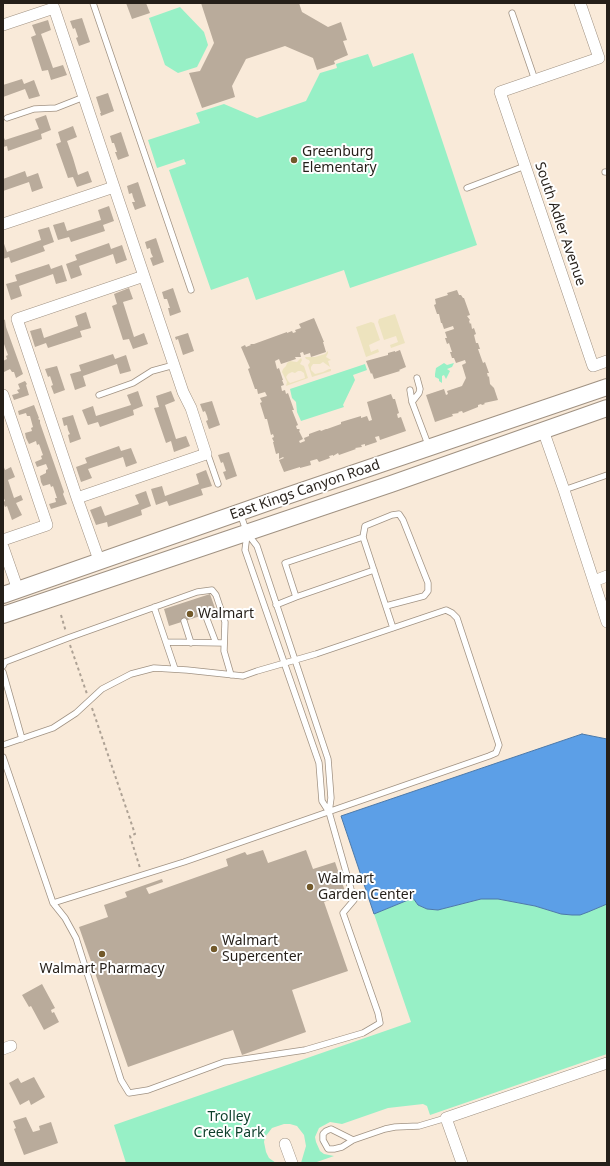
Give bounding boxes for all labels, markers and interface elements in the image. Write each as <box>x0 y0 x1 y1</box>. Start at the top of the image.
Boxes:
place label: Greenburg Elementary <box>302 144 377 176</box>
marker: Greenburg Elementary <box>289 155 299 165</box>
street label: South Adler Avenue <box>531 160 589 288</box>
street label: East Kings Canyon Road <box>228 456 382 524</box>
place label: Walmart <box>198 606 254 622</box>
marker: Walmart <box>185 609 195 619</box>
place label: Walmart Garden Center <box>318 871 414 904</box>
marker: Walmart Garden Center <box>305 882 315 892</box>
place label: Walmart Supercenter <box>222 933 302 966</box>
marker: Walmart Supercenter <box>209 944 219 954</box>
marker: Walmart Pharmacy <box>97 949 107 959</box>
place label: Walmart Pharmacy <box>39 961 165 977</box>
park label: Trolley Creek Park <box>194 1109 264 1142</box>

